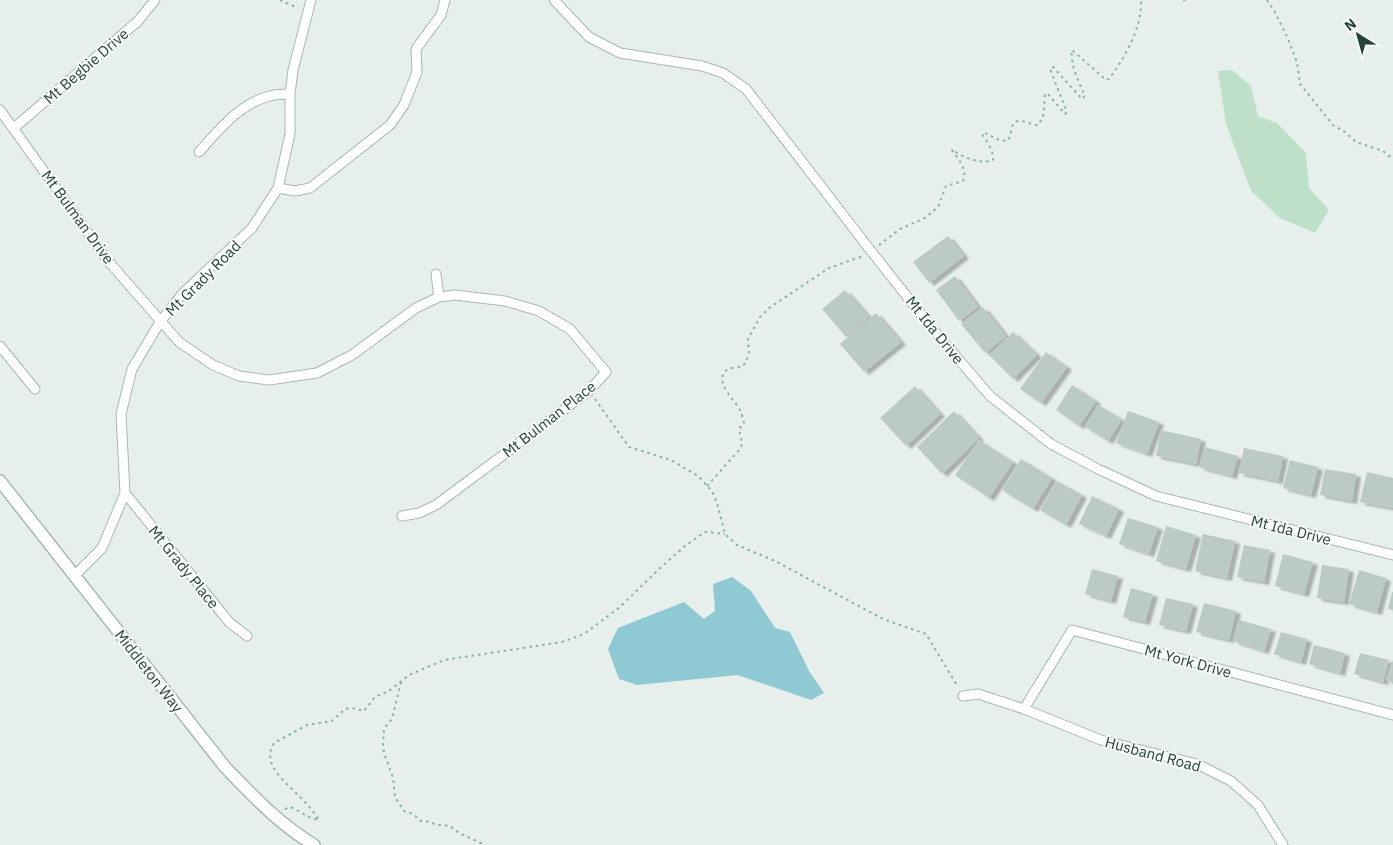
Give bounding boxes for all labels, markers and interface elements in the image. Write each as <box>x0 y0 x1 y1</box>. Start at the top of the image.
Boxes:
north arrow <box>1333 10 1383 60</box>
text: N <box>1341 14 1360 35</box>
street label: Mt Begbie Drive <box>40 24 132 108</box>
street label: Mt Bulman Drive <box>38 166 118 268</box>
street label: Mt Grady Road <box>161 236 245 320</box>
street label: Mt Ida Drive <box>902 292 968 368</box>
street label: Mt Bulman Place <box>498 377 600 461</box>
street label: Mt Ida Drive <box>1249 511 1333 549</box>
street label: Mt Grady Place <box>145 522 223 612</box>
street label: Middleton Way <box>111 626 188 717</box>
street label: Mt York Drive <box>1142 640 1234 682</box>
street label: Husband Road <box>1103 732 1203 776</box>

